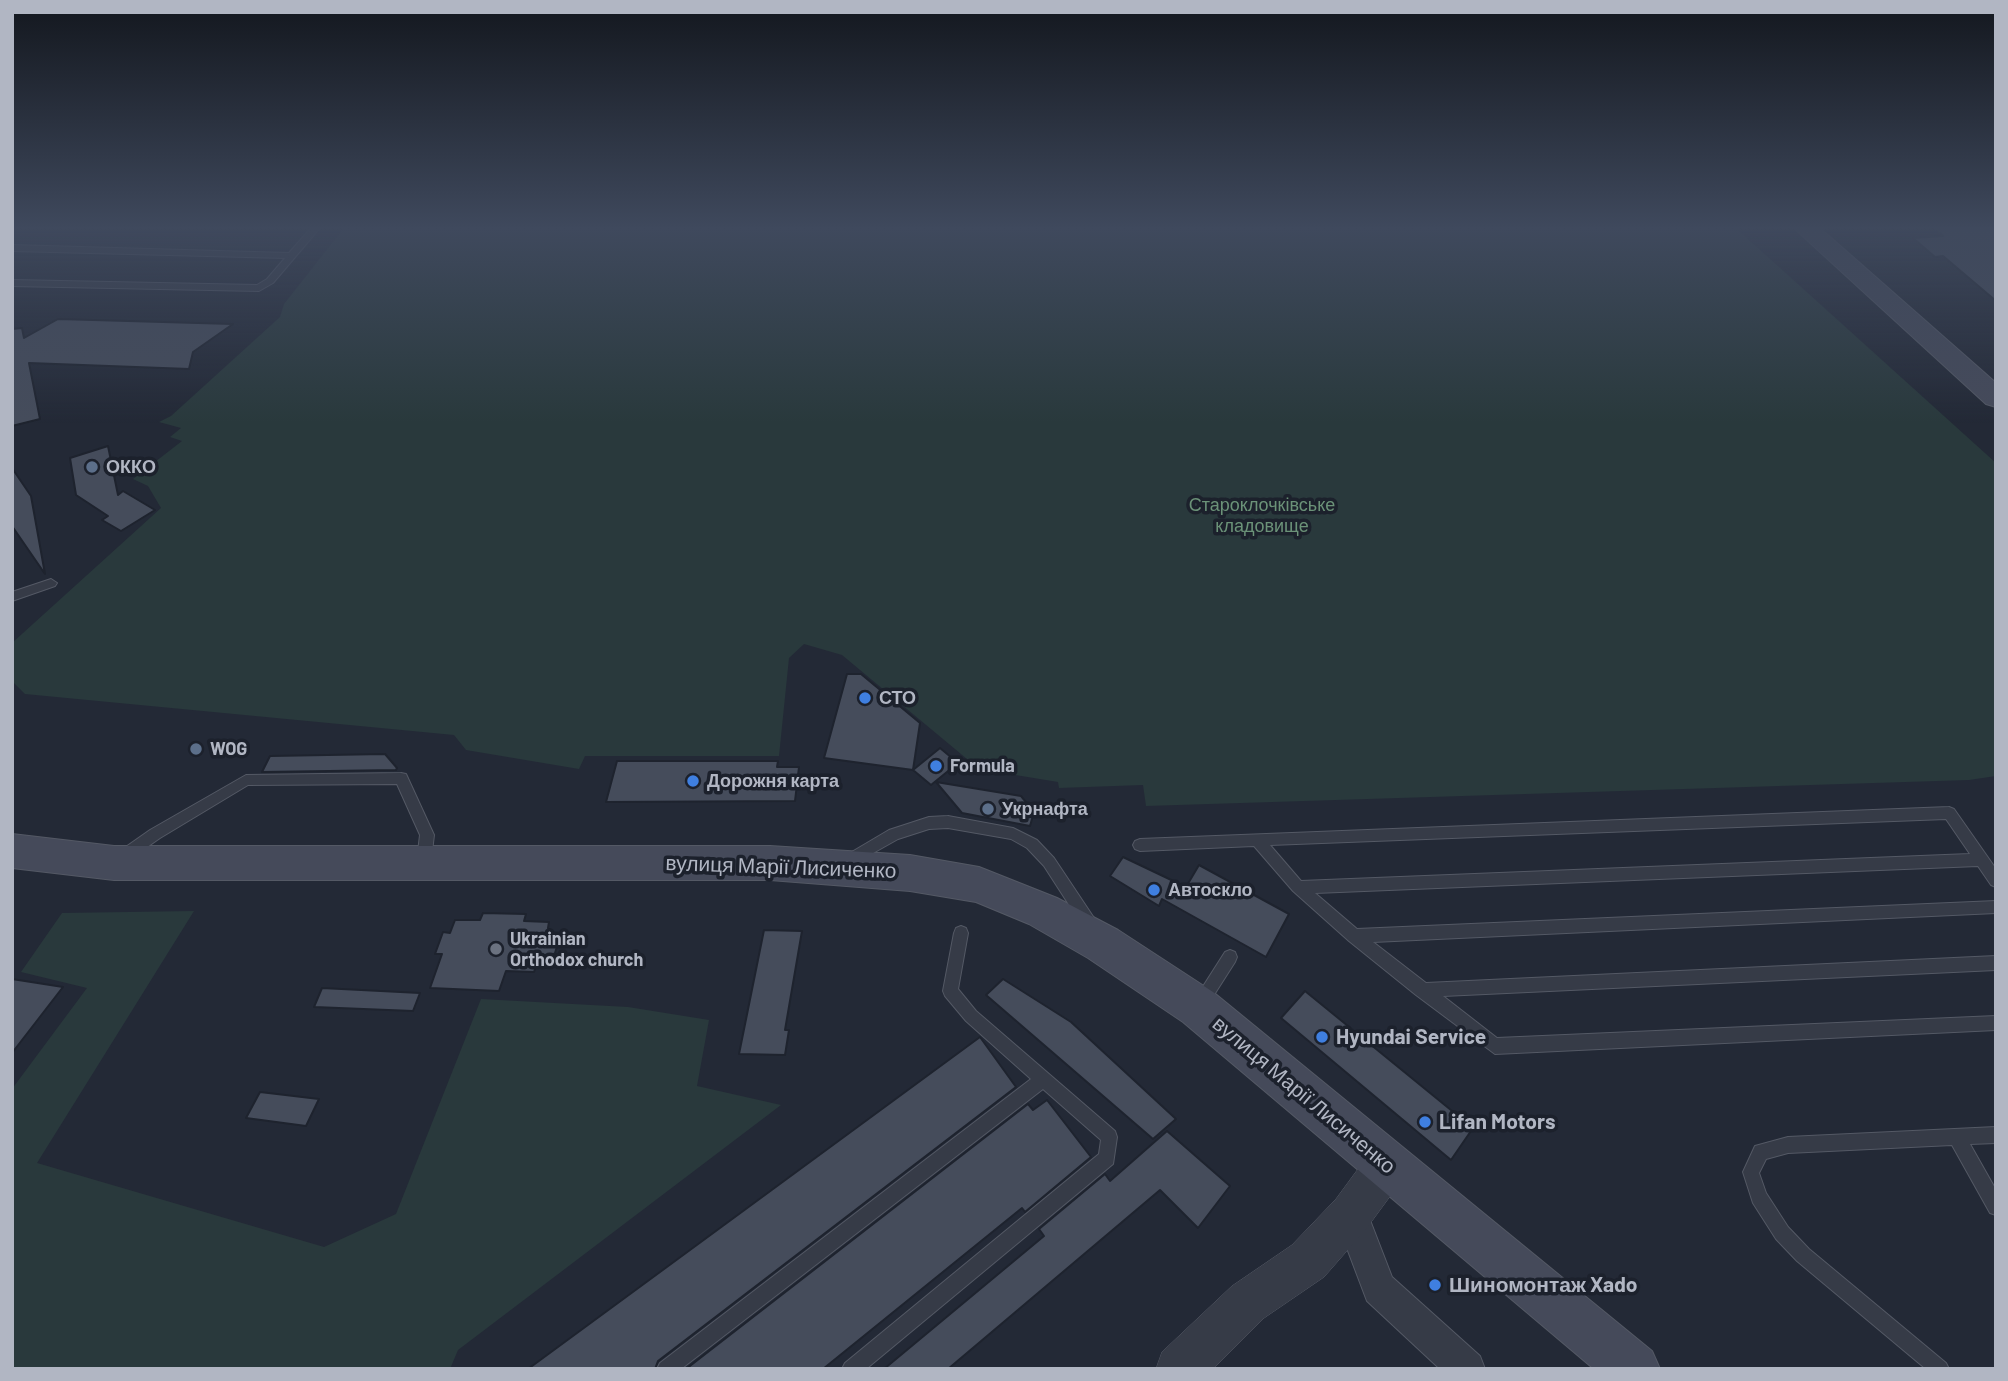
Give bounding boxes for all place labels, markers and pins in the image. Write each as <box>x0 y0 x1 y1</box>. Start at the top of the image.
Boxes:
place label: ОККО <box>106 456 156 478</box>
marker: ОККО <box>84 459 100 475</box>
place label: СТО <box>879 687 916 709</box>
marker: СТО <box>857 690 873 706</box>
place label: WOG <box>210 738 247 760</box>
marker: WOG <box>188 741 204 757</box>
place label: Formula <box>950 755 1015 777</box>
marker: Formula <box>928 758 944 774</box>
place label: Дорожня карта <box>707 770 839 792</box>
marker: Дорожня карта <box>685 773 701 789</box>
place label: Укрнафта <box>1002 798 1088 820</box>
marker: Укрнафта <box>980 801 996 817</box>
place label: Автоскло <box>1168 879 1253 901</box>
marker: Автоскло <box>1146 882 1162 898</box>
place label: Ukrainian Orthodox church <box>510 928 643 970</box>
marker: Ukrainian Orthodox church <box>488 941 504 957</box>
place label: Hyundai Service <box>1336 1024 1486 1050</box>
marker: Hyundai Service <box>1314 1029 1330 1045</box>
place label: Lifan Motors <box>1439 1109 1555 1135</box>
marker: Lifan Motors <box>1417 1114 1433 1130</box>
place label: Шиномонтаж Xado <box>1449 1272 1638 1298</box>
marker: Шиномонтаж Xado <box>1427 1277 1443 1293</box>

